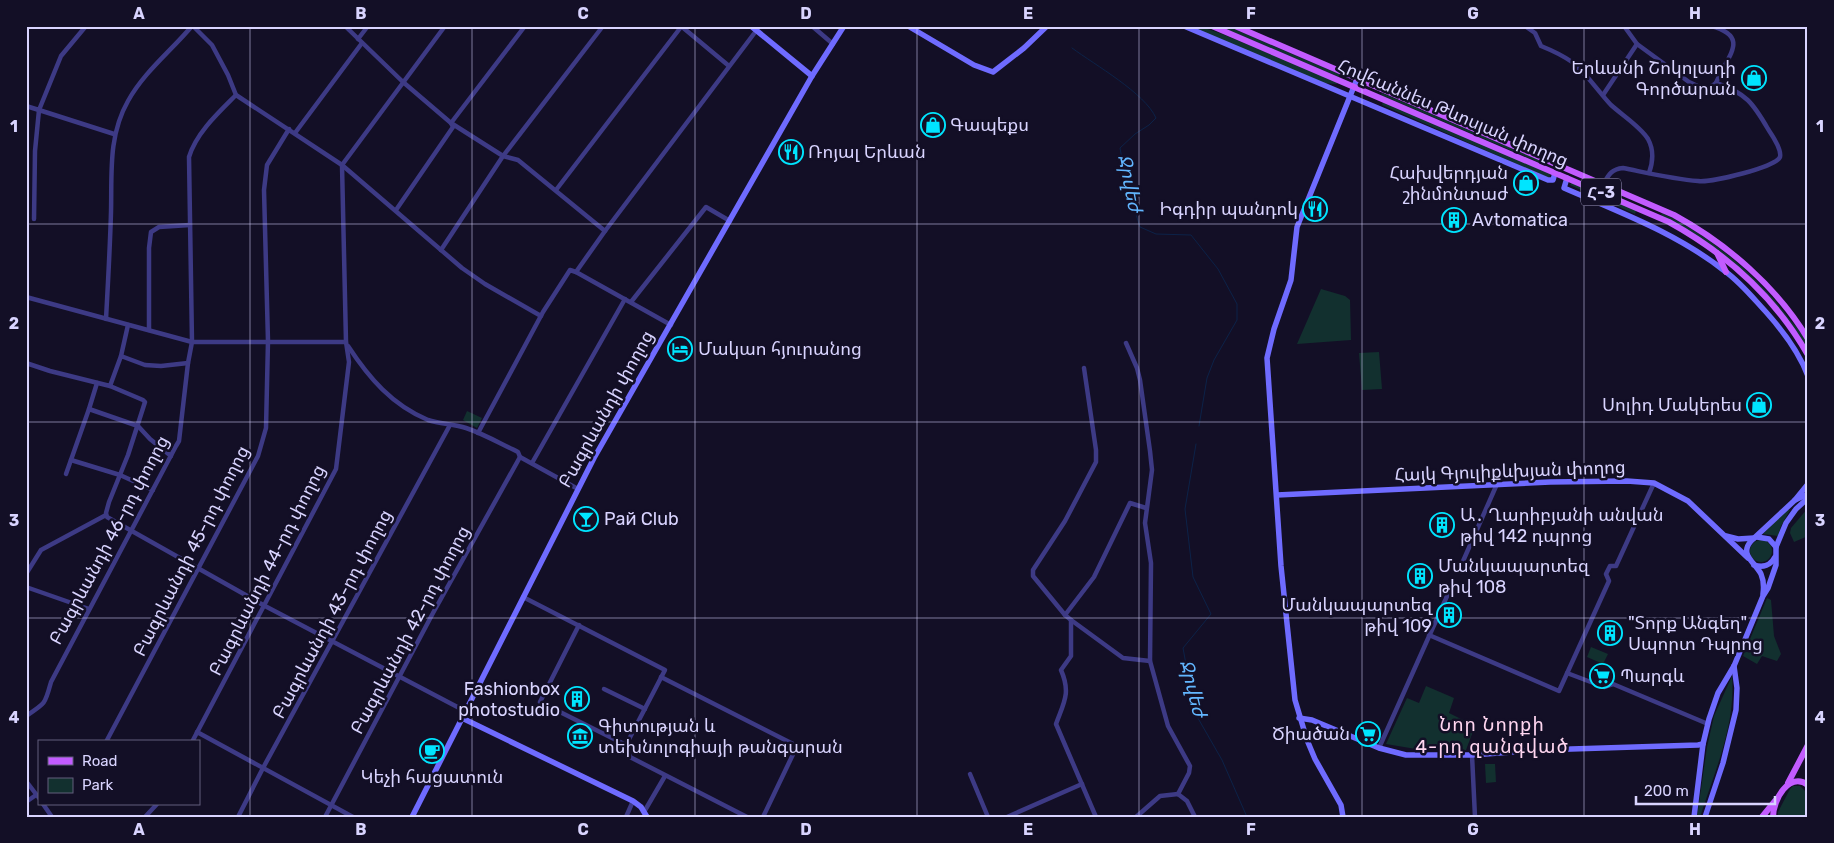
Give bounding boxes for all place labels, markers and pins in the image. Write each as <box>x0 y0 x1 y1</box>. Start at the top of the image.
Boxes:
place label: Երևանի Շոկոլադի Գործարան <box>1571 57 1736 100</box>
shop icon: Երևանի Շոկոլադի Գործարան <box>1741 65 1767 91</box>
shop icon: Գապեքս <box>920 112 946 138</box>
place label: Գապեքս <box>950 114 1029 136</box>
restaurant icon: Ռոյալ Երևան <box>778 139 804 165</box>
place label: Ռոյալ Երևան <box>808 141 926 163</box>
place label: Հախվերդյան շինմոնտաժ <box>1390 162 1509 205</box>
shop icon: Հախվերդյան շինմոնտաժ <box>1513 170 1539 196</box>
restaurant icon: Իգդիր պանդոկ <box>1302 196 1328 222</box>
place label: Իգդիր պանդոկ <box>1159 198 1298 220</box>
building icon: Avtomatica <box>1441 207 1467 233</box>
place label: Avtomatica <box>1472 209 1568 231</box>
hotel icon: Մակաո հյուրանոց <box>667 336 693 362</box>
place label: Մակաո հյուրանոց <box>698 338 862 360</box>
shop icon: Սոլիդ Մակերես <box>1746 392 1772 418</box>
place label: Սոլիդ Մակերես <box>1602 394 1742 416</box>
place label: Ա․ Ղարիբյանի անվան թիվ 142 դպրոց <box>1460 504 1664 547</box>
bar icon: Рай Club <box>573 506 599 532</box>
place label: Рай Club <box>604 508 679 530</box>
building icon: Ա․ Ղարիբյանի անվան թիվ 142 դպրոց <box>1429 512 1455 538</box>
place label: Մանկապարտեզ թիվ 108 <box>1438 555 1590 598</box>
building icon: Մանկապարտեզ թիվ 108 <box>1407 563 1433 589</box>
place label: Մանկապարտեզ թիվ 109 <box>1281 594 1433 637</box>
building icon: Մանկապարտեզ թիվ 109 <box>1436 602 1462 628</box>
place label: "Տորք Անգեղ" Սպորտ Դպրոց <box>1628 612 1763 655</box>
building icon: "Տորք Անգեղ" Սպորտ Դպրոց <box>1597 620 1623 646</box>
supermarket icon: Պարգև <box>1589 663 1615 689</box>
place label: Պարգև <box>1620 665 1685 687</box>
place label: Fashionbox photostudio <box>458 678 560 721</box>
building icon: Fashionbox photostudio <box>564 686 590 712</box>
place label: Գիտության և տեխնոլոգիայի թանգարան <box>598 715 843 758</box>
supermarket icon: Ծիածան <box>1355 721 1381 747</box>
museum icon: Գիտության և տեխնոլոգիայի թանգարան <box>567 723 593 749</box>
place label: Ծիածան <box>1272 723 1350 745</box>
cafe icon: Կեչի հացատուն <box>419 738 445 764</box>
place label: Կեչի հացատուն <box>361 766 503 788</box>

